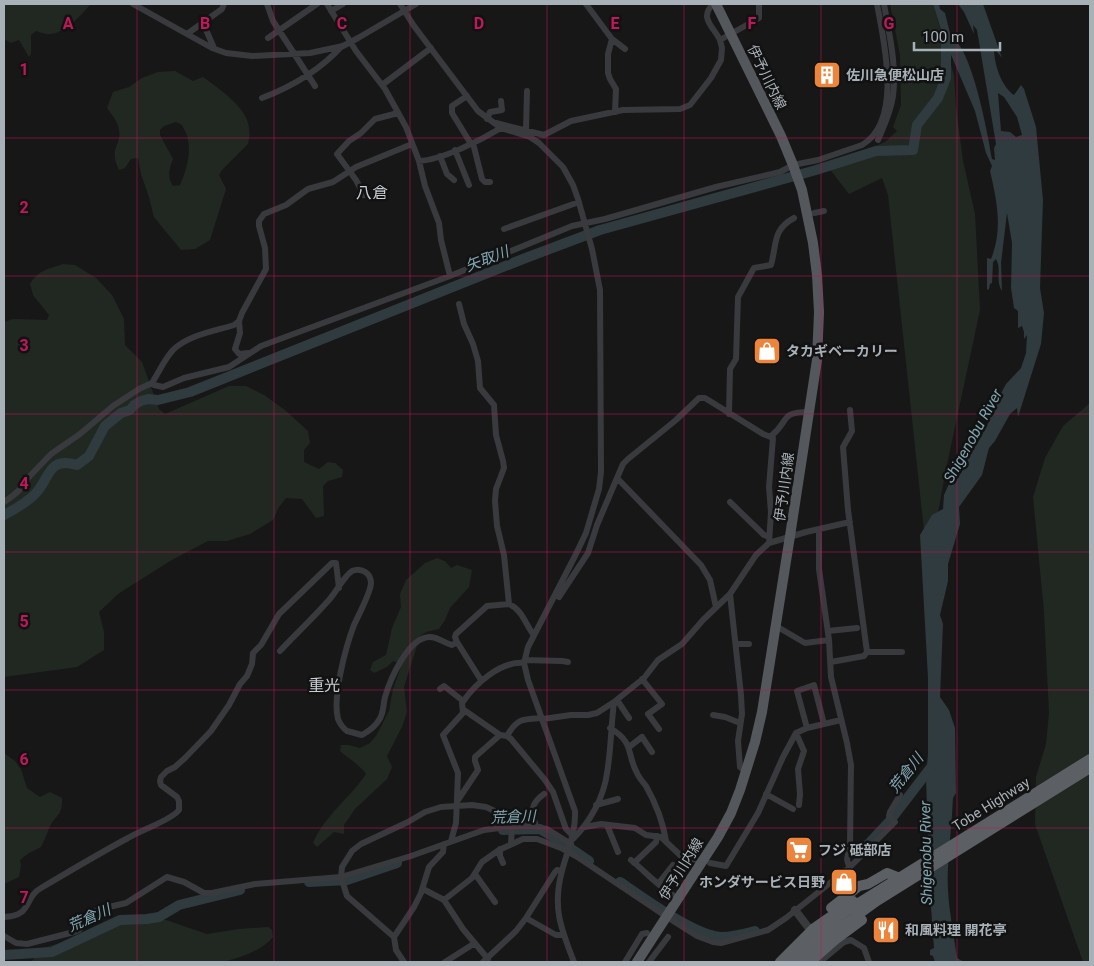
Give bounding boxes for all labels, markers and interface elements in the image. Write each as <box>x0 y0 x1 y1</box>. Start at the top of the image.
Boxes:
text: A <box>63 14 74 33</box>
text: B <box>200 14 210 33</box>
text: C <box>337 14 347 33</box>
text: D <box>474 14 484 33</box>
text: E <box>611 14 620 33</box>
text: F <box>748 14 757 33</box>
text: G <box>884 14 895 33</box>
scale bar <box>914 20 1000 52</box>
text: 100 m <box>922 28 964 46</box>
street label: 伊予川内線 <box>744 42 790 112</box>
text: 1 <box>19 60 29 79</box>
building icon: 佐川急便松山店 <box>812 60 842 90</box>
place label: 佐川急便松山店 <box>846 67 944 83</box>
district label: 八倉 <box>356 183 388 202</box>
text: 2 <box>19 198 29 217</box>
water label: 矢取川 <box>463 242 513 275</box>
text: 3 <box>19 336 29 355</box>
shop icon: タカギベーカリー <box>752 336 782 366</box>
place label: タカギベーカリー <box>786 343 898 359</box>
water label: Shigenobu River <box>940 385 1007 486</box>
street label: 伊予川内線 <box>771 451 797 523</box>
text: 4 <box>19 474 29 493</box>
text: 5 <box>19 612 29 631</box>
district label: 重光 <box>308 676 340 695</box>
water label: 荒倉川 <box>885 748 928 796</box>
text: 6 <box>19 750 29 769</box>
street label: Tobe Highway <box>949 774 1033 834</box>
water label: Shigenobu River <box>916 800 936 905</box>
water label: 荒倉川 <box>490 807 538 827</box>
street label: 伊予川内線 <box>656 835 706 903</box>
supermarket icon: フジ 砥部店 <box>784 835 814 865</box>
place label: フジ 砥部店 <box>818 842 891 858</box>
shop icon: ホンダサービス日野 <box>829 867 859 897</box>
place label: ホンダサービス日野 <box>699 874 825 890</box>
text: 7 <box>19 888 29 907</box>
water label: 荒倉川 <box>65 900 115 935</box>
restaurant icon: 和風料理 開花亭 <box>871 915 901 945</box>
place label: 和風料理 開花亭 <box>905 922 1006 938</box>

